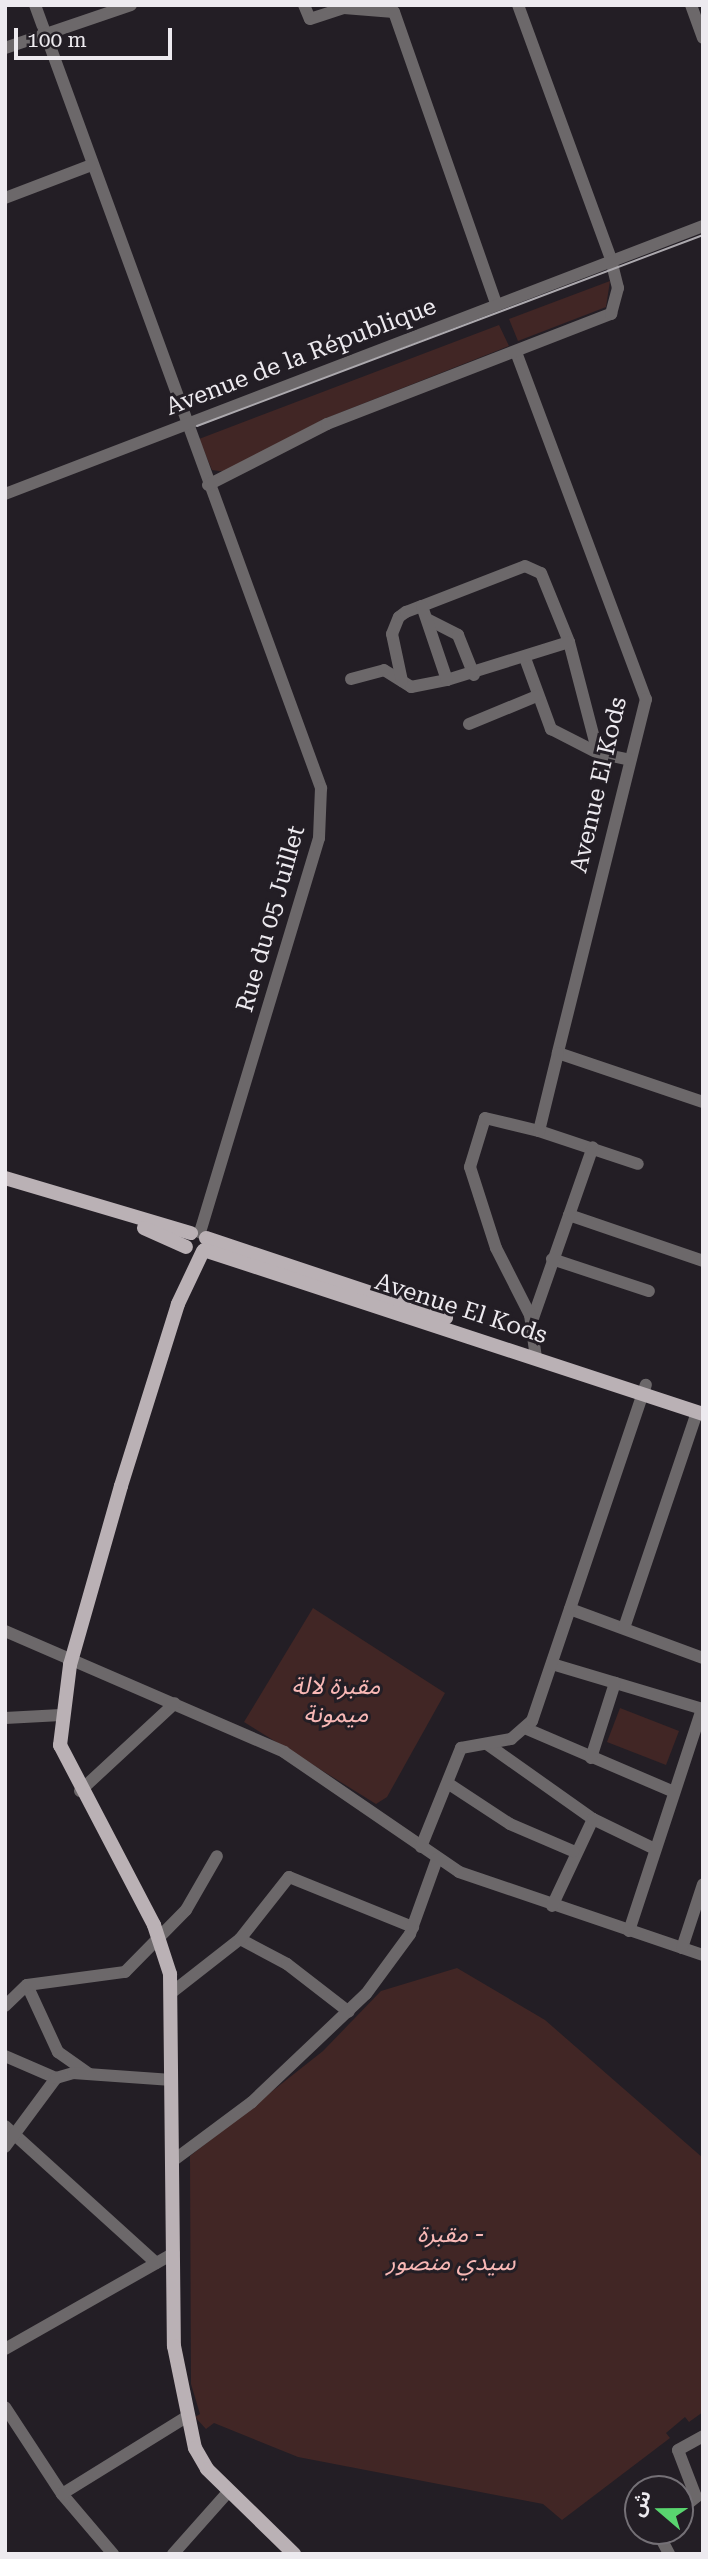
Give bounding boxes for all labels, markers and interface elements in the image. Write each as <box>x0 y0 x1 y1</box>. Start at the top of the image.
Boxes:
scale bar <box>18 14 175 58</box>
text: 100 m <box>27 28 87 52</box>
street label: Avenue de la République <box>162 292 440 422</box>
street label: Avenue El Kods <box>565 694 633 876</box>
street label: Rue du 05 Juillet <box>231 822 311 1016</box>
street label: Avenue El Kods <box>371 1268 551 1350</box>
park label: مقبرة لالة ميمونة <box>292 1673 380 1729</box>
park label: مقبرة - سيدي منصور <box>387 2221 515 2277</box>
north arrow <box>624 2475 694 2545</box>
text: ش <box>625 2487 656 2519</box>

